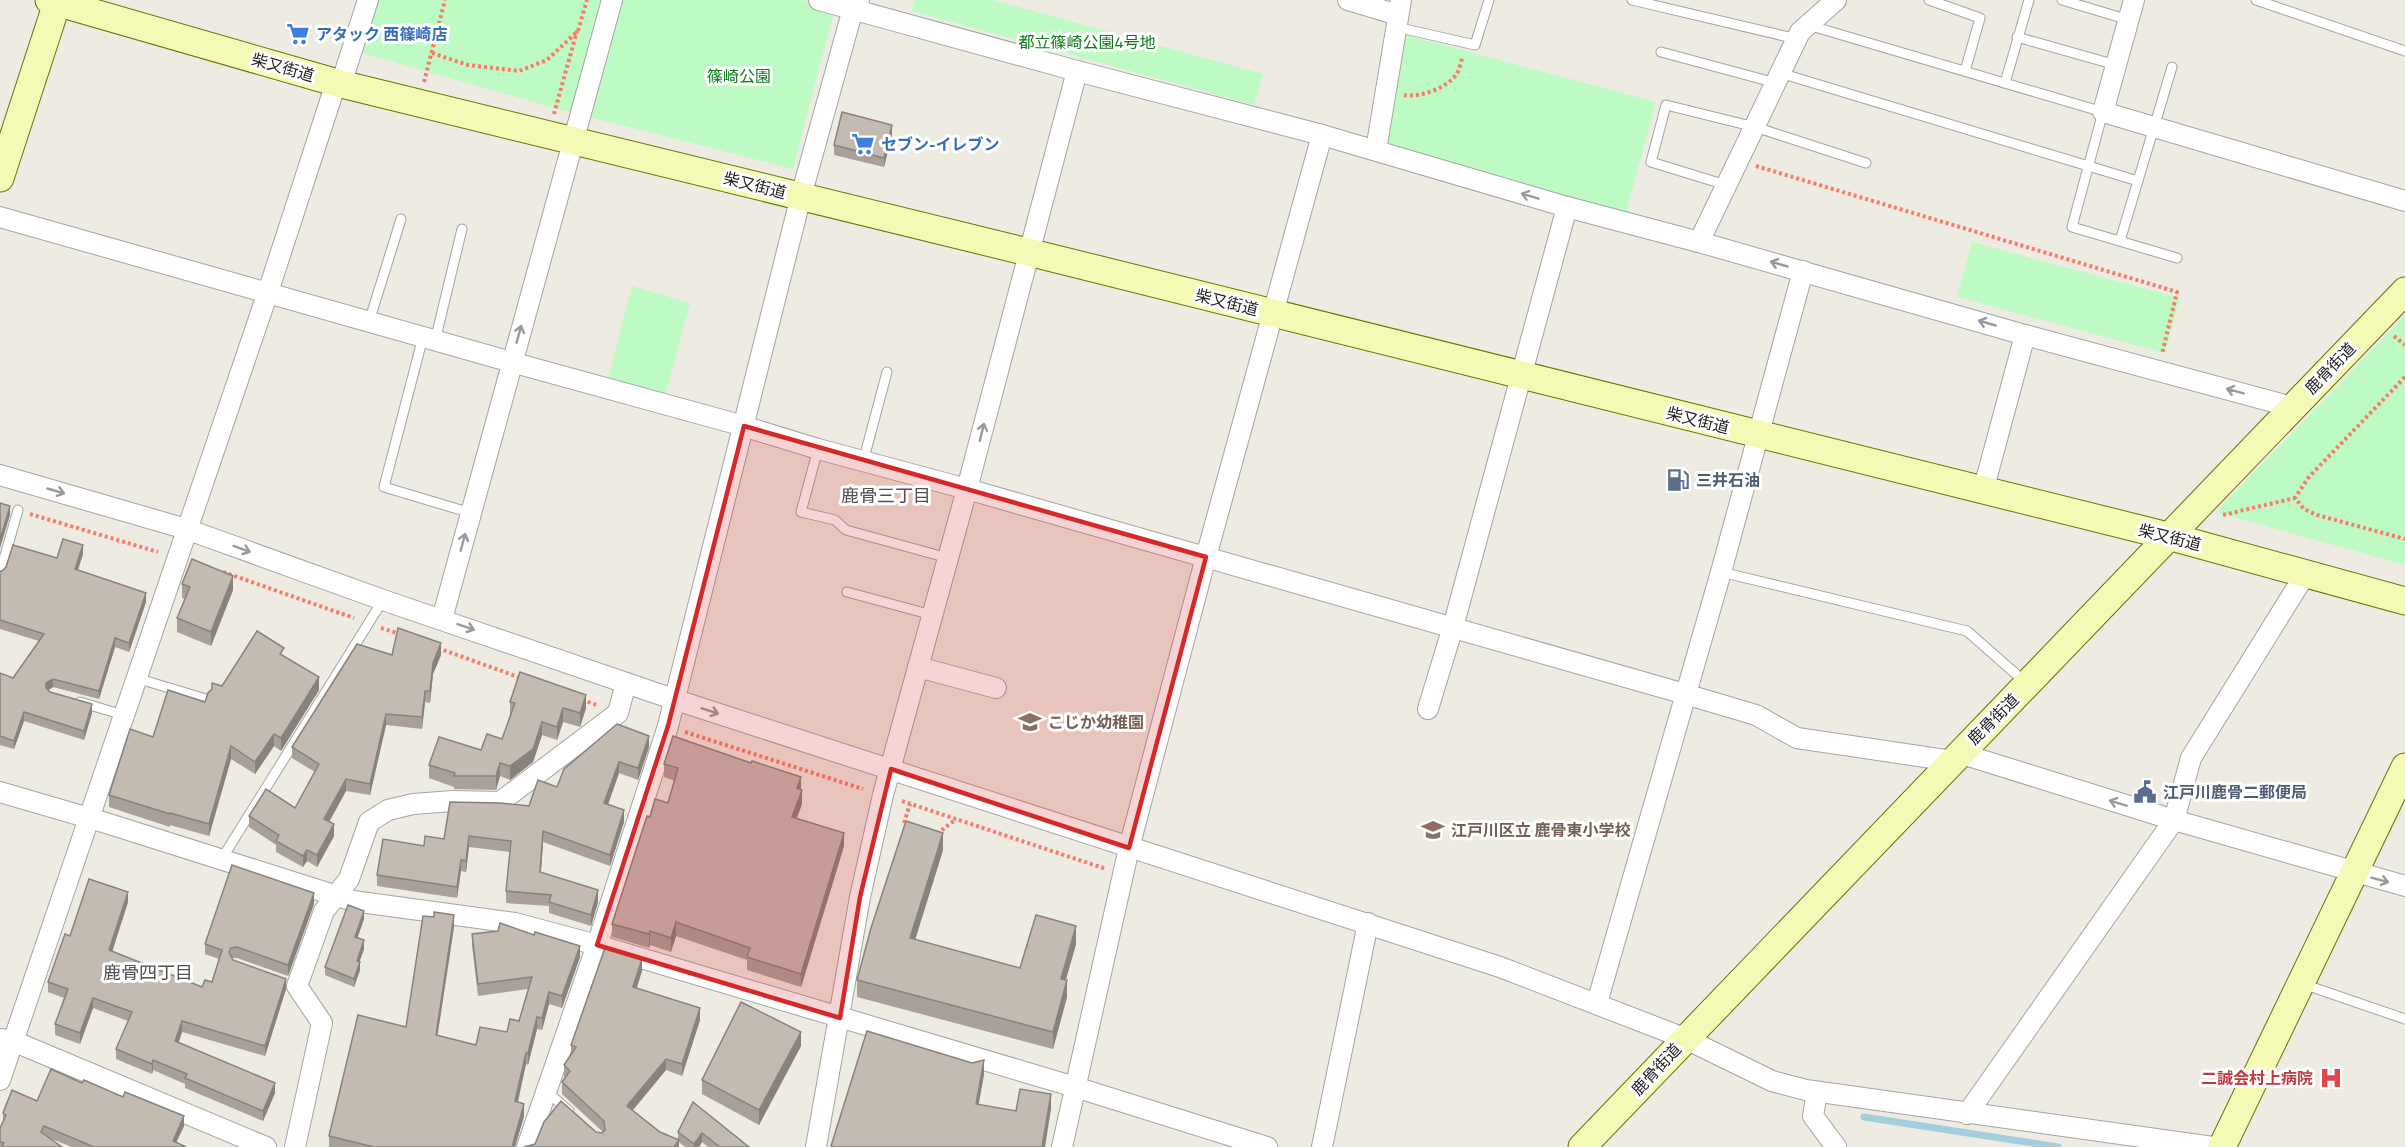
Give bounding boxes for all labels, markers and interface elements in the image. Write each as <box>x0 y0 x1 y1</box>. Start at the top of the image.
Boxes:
supermarket icon: アタック 西篠崎店 <box>285 21 311 47</box>
place label: アタック 西篠崎店 <box>316 22 448 46</box>
park label: 都立篠崎公園4号地 <box>1019 30 1155 54</box>
street label: 柴又街道 <box>249 47 317 87</box>
park label: 篠崎公園 <box>707 64 771 88</box>
supermarket icon: セブン-イレブン <box>850 131 876 157</box>
place label: セブン-イレブン <box>881 132 1000 156</box>
street label: 柴又街道 <box>721 166 789 204</box>
one-way arrow <box>1521 190 1540 201</box>
one-way arrow <box>1770 258 1789 269</box>
street label: 柴又街道 <box>1193 283 1261 321</box>
one-way arrow <box>1978 317 1997 329</box>
one-way arrow <box>514 325 525 344</box>
street label: 鹿骨街道 <box>2299 337 2361 399</box>
one-way arrow <box>2226 385 2245 397</box>
street label: 柴又街道 <box>1664 401 1732 439</box>
one-way arrow <box>976 423 988 442</box>
fuel station icon: 三井石油 <box>1665 467 1691 493</box>
place label: 三井石油 <box>1696 468 1760 492</box>
district label: 鹿骨三丁目 <box>841 482 931 509</box>
one-way arrow <box>46 486 65 497</box>
street label: 柴又街道 <box>2136 518 2204 556</box>
one-way arrow <box>458 533 469 552</box>
one-way arrow <box>232 544 251 555</box>
one-way arrow <box>456 623 475 634</box>
street label: 鹿骨街道 <box>1962 688 2024 750</box>
one-way arrow <box>700 706 719 717</box>
school or university icon: こじか幼稚園 <box>1017 709 1043 735</box>
place label: こじか幼稚園 <box>1048 710 1144 734</box>
public building icon: 江戸川鹿骨二郵便局 <box>2132 779 2158 805</box>
place label: 江戸川鹿骨二郵便局 <box>2163 780 2307 804</box>
one-way arrow <box>2109 797 2128 808</box>
school or university icon: 江戸川区立 鹿骨東小学校 <box>1420 817 1446 843</box>
place label: 江戸川区立 鹿骨東小学校 <box>1451 818 1631 842</box>
one-way arrow <box>2370 874 2389 886</box>
district label: 鹿骨四丁目 <box>103 959 193 986</box>
street label: 鹿骨街道 <box>1625 1037 1687 1101</box>
hospital icon: 二誠会村上病院 <box>2318 1065 2344 1091</box>
place label: 二誠会村上病院 <box>2201 1066 2313 1090</box>

